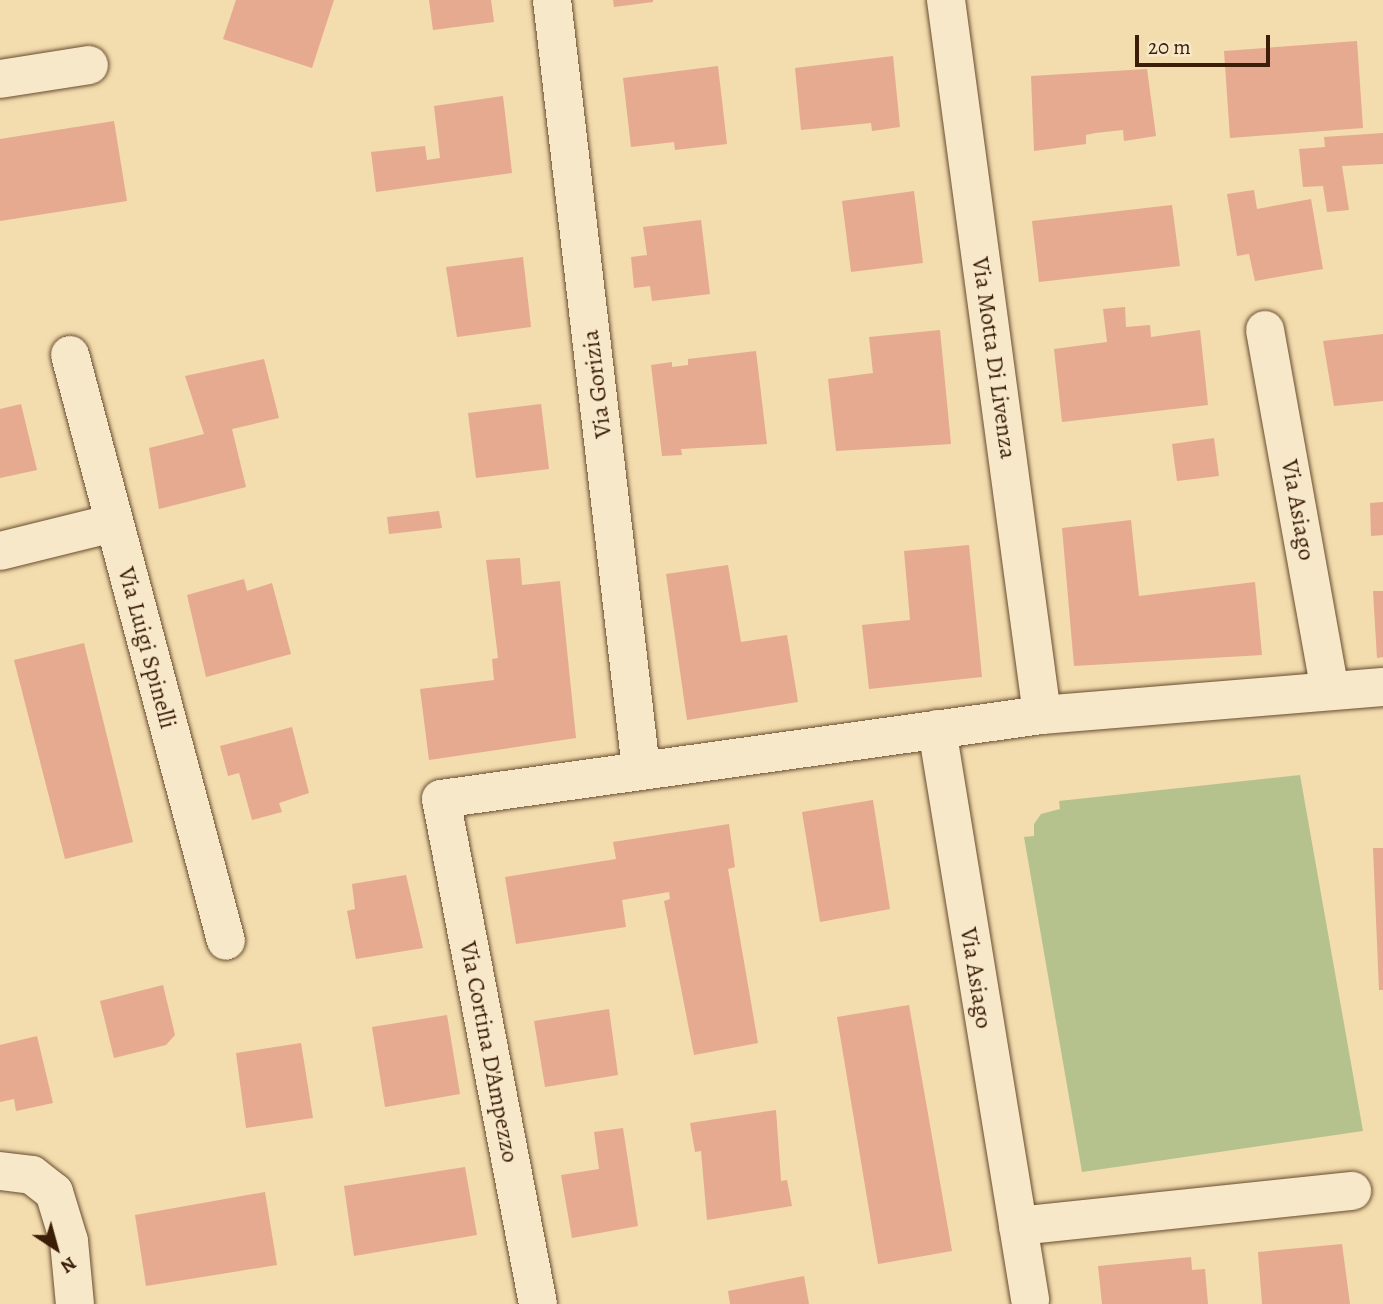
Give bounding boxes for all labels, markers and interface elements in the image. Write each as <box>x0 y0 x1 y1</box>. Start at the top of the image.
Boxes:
scale bar <box>1138 21 1273 65</box>
text: 20 m <box>1148 33 1191 61</box>
street label: Via Motta Di Livenza <box>966 255 1022 461</box>
street label: Via Gorizia <box>576 328 618 440</box>
street label: Via Asiago <box>1275 457 1321 563</box>
street label: Via Luigi Spinelli <box>112 564 182 732</box>
street label: Via Asiago <box>954 925 998 1031</box>
street label: Via Cortina D'Ampezzo <box>453 939 525 1165</box>
north arrow <box>21 1213 91 1283</box>
text: N <box>55 1250 82 1280</box>

